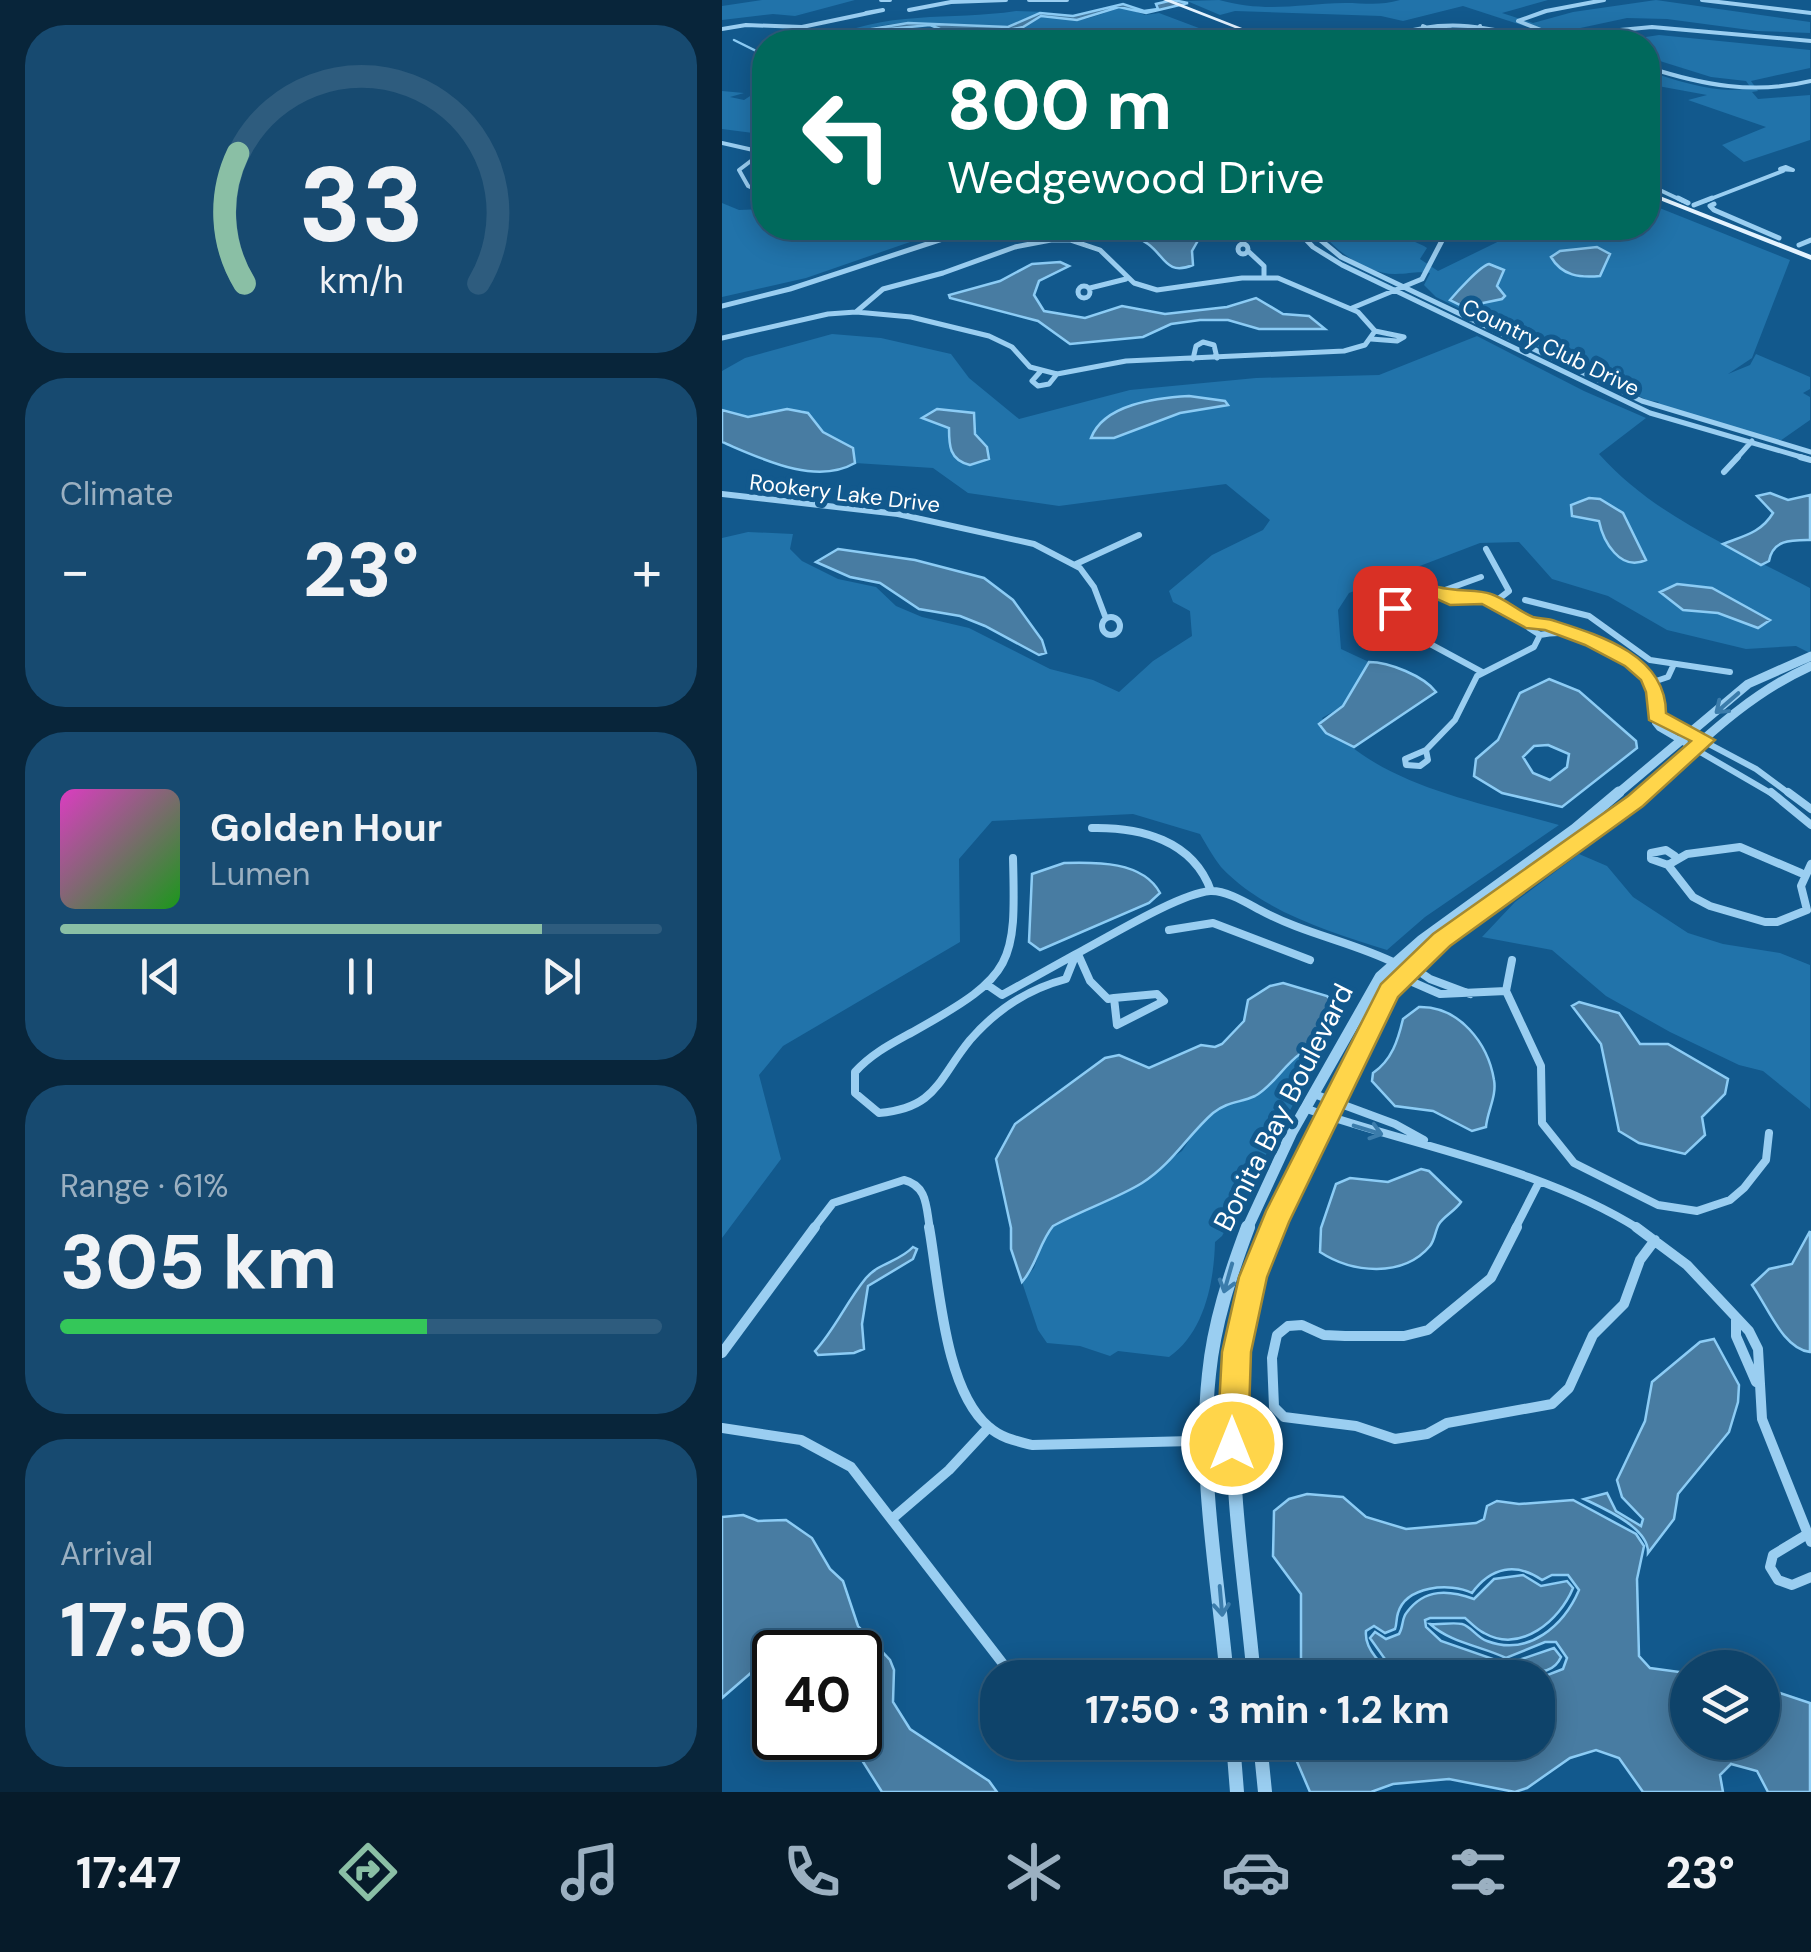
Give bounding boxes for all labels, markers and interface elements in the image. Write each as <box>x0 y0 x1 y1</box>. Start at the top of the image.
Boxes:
text: 800 m <box>947 60 1172 151</box>
icon: left <box>782 70 912 200</box>
text: 33 <box>298 138 424 273</box>
text: Wedgewood Drive <box>947 148 1325 207</box>
text: km/h <box>319 258 403 304</box>
street label: Country Club Drive <box>1457 292 1644 403</box>
street label: Rookery Lake Drive <box>748 467 942 520</box>
text: Climate <box>60 473 174 515</box>
text: 23° <box>303 522 419 619</box>
text: − <box>60 535 90 607</box>
text: + <box>632 535 662 607</box>
pin <box>1353 566 1438 651</box>
icon: arrive <box>1368 581 1423 636</box>
one-way arrow <box>1714 692 1740 714</box>
text: Golden Hour <box>210 803 442 853</box>
text: Lumen <box>210 853 310 895</box>
icon: previous <box>133 949 188 1004</box>
icon: pause <box>333 949 388 1004</box>
icon: next <box>534 949 589 1004</box>
street label: Bonita Bay Boulevard <box>1205 977 1362 1237</box>
one-way arrow <box>1352 1122 1384 1140</box>
text: Range · 61% <box>60 1165 228 1207</box>
text: 305 km <box>60 1214 337 1311</box>
one-way arrow <box>1218 1262 1237 1293</box>
position arrow <box>1180 1392 1284 1496</box>
text: Arrival <box>60 1533 153 1575</box>
text: 17:50 <box>60 1582 247 1679</box>
one-way arrow <box>1211 1584 1230 1616</box>
speed limit sign: 40 <box>752 1630 882 1760</box>
map controls <box>1670 1650 1780 1760</box>
button: layers <box>1670 1650 1780 1760</box>
text: 17:50 · 3 min · 1.2 km <box>1085 1685 1450 1735</box>
icon: directions <box>333 1837 403 1907</box>
icon: music <box>555 1837 625 1907</box>
icon: phone <box>777 1837 847 1907</box>
icon: climate <box>999 1837 1069 1907</box>
icon: car <box>1221 1837 1291 1907</box>
icon: filters <box>1443 1837 1513 1907</box>
text: 17:47 <box>76 1843 181 1902</box>
text: 23° <box>1666 1843 1735 1902</box>

